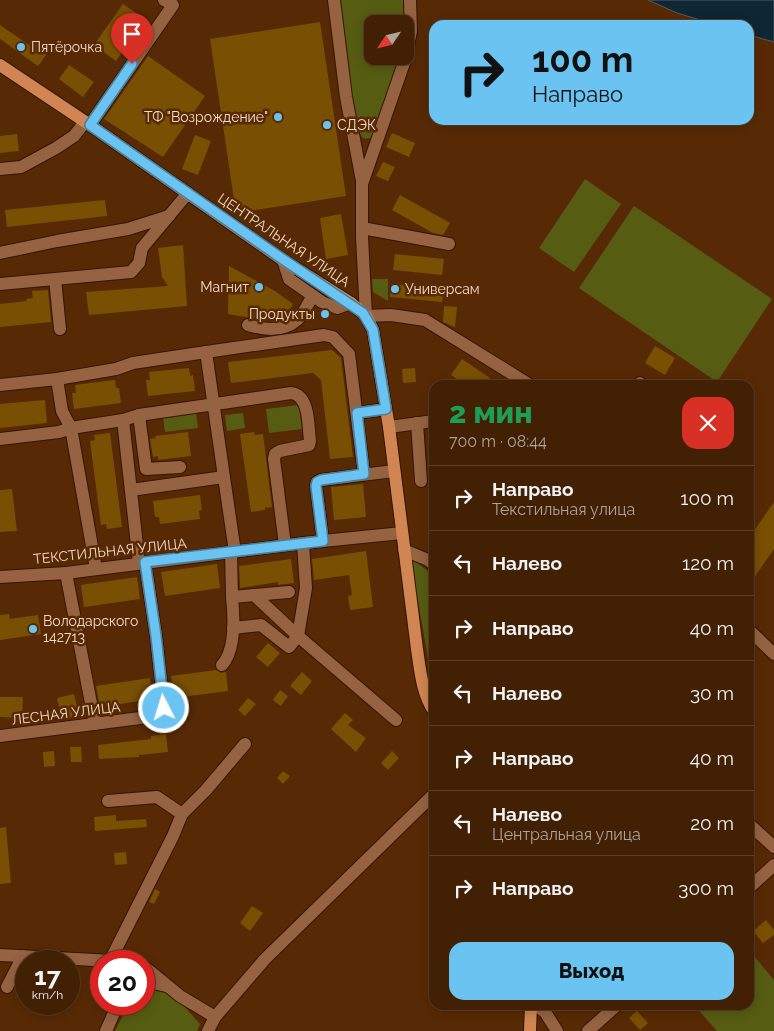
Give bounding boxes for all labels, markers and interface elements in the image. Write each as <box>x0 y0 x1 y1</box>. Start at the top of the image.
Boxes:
pin <box>111 13 153 64</box>
north arrow <box>364 15 414 65</box>
map controls <box>364 15 414 65</box>
icon: arrive <box>118 20 146 48</box>
place label: Пятёрочка <box>31 39 102 55</box>
text: 100 m <box>532 39 633 80</box>
icon: right <box>449 40 514 105</box>
marker: Пятёрочка <box>15 41 27 53</box>
text: Направо <box>532 81 623 107</box>
place label: ТФ "Возрождение" <box>144 109 268 125</box>
marker: ТФ "Возрождение" <box>272 111 284 123</box>
place label: СДЭК <box>337 117 376 133</box>
marker: СДЭК <box>321 119 333 131</box>
street label: ЦЕНТРАЛЬНАЯ УЛИЦА <box>215 190 353 290</box>
place label: Магнит <box>200 279 249 295</box>
marker: Магнит <box>253 281 265 293</box>
place label: Универсам <box>405 281 480 297</box>
marker: Универсам <box>389 283 401 295</box>
place label: Продукты <box>249 306 315 322</box>
marker: Продукты <box>319 308 331 320</box>
text: 2 мин <box>449 395 533 430</box>
button: close <box>682 397 734 449</box>
text: 700 m · 08:44 <box>449 432 547 451</box>
text: Направо <box>492 478 573 500</box>
icon: right <box>449 484 477 512</box>
text: 100 m <box>680 487 734 509</box>
text: Текстильная улица <box>492 500 635 519</box>
street label: ТЕКСТИЛЬНАЯ УЛИЦА <box>32 535 188 567</box>
icon: left <box>449 549 477 577</box>
text: Налево <box>492 552 562 574</box>
text: 120 m <box>682 552 734 574</box>
place label: Володарского 142713 <box>43 613 138 645</box>
icon: right <box>449 614 477 642</box>
text: Направо <box>492 617 573 639</box>
text: 40 m <box>690 617 734 639</box>
marker: Володарского 142713 <box>27 623 39 635</box>
icon: left <box>449 679 477 707</box>
position arrow <box>137 681 189 733</box>
text: Налево <box>492 682 562 704</box>
text: 30 m <box>690 682 734 704</box>
street label: ЛЕСНАЯ УЛИЦА <box>11 698 122 728</box>
icon: right <box>449 744 477 772</box>
text: Направо <box>492 747 573 769</box>
text: 40 m <box>690 747 734 769</box>
text: Налево <box>492 803 562 825</box>
icon: left <box>449 809 477 837</box>
text: 20 m <box>690 812 734 834</box>
text: Центральная улица <box>492 825 641 844</box>
icon: right <box>449 874 477 902</box>
text: Направо <box>492 877 573 899</box>
text: 300 m <box>678 877 734 899</box>
button: Выход <box>449 942 734 1000</box>
speed limit sign: 20 <box>90 950 155 1015</box>
text: 17 <box>34 961 61 991</box>
text: km/h <box>32 988 63 1002</box>

